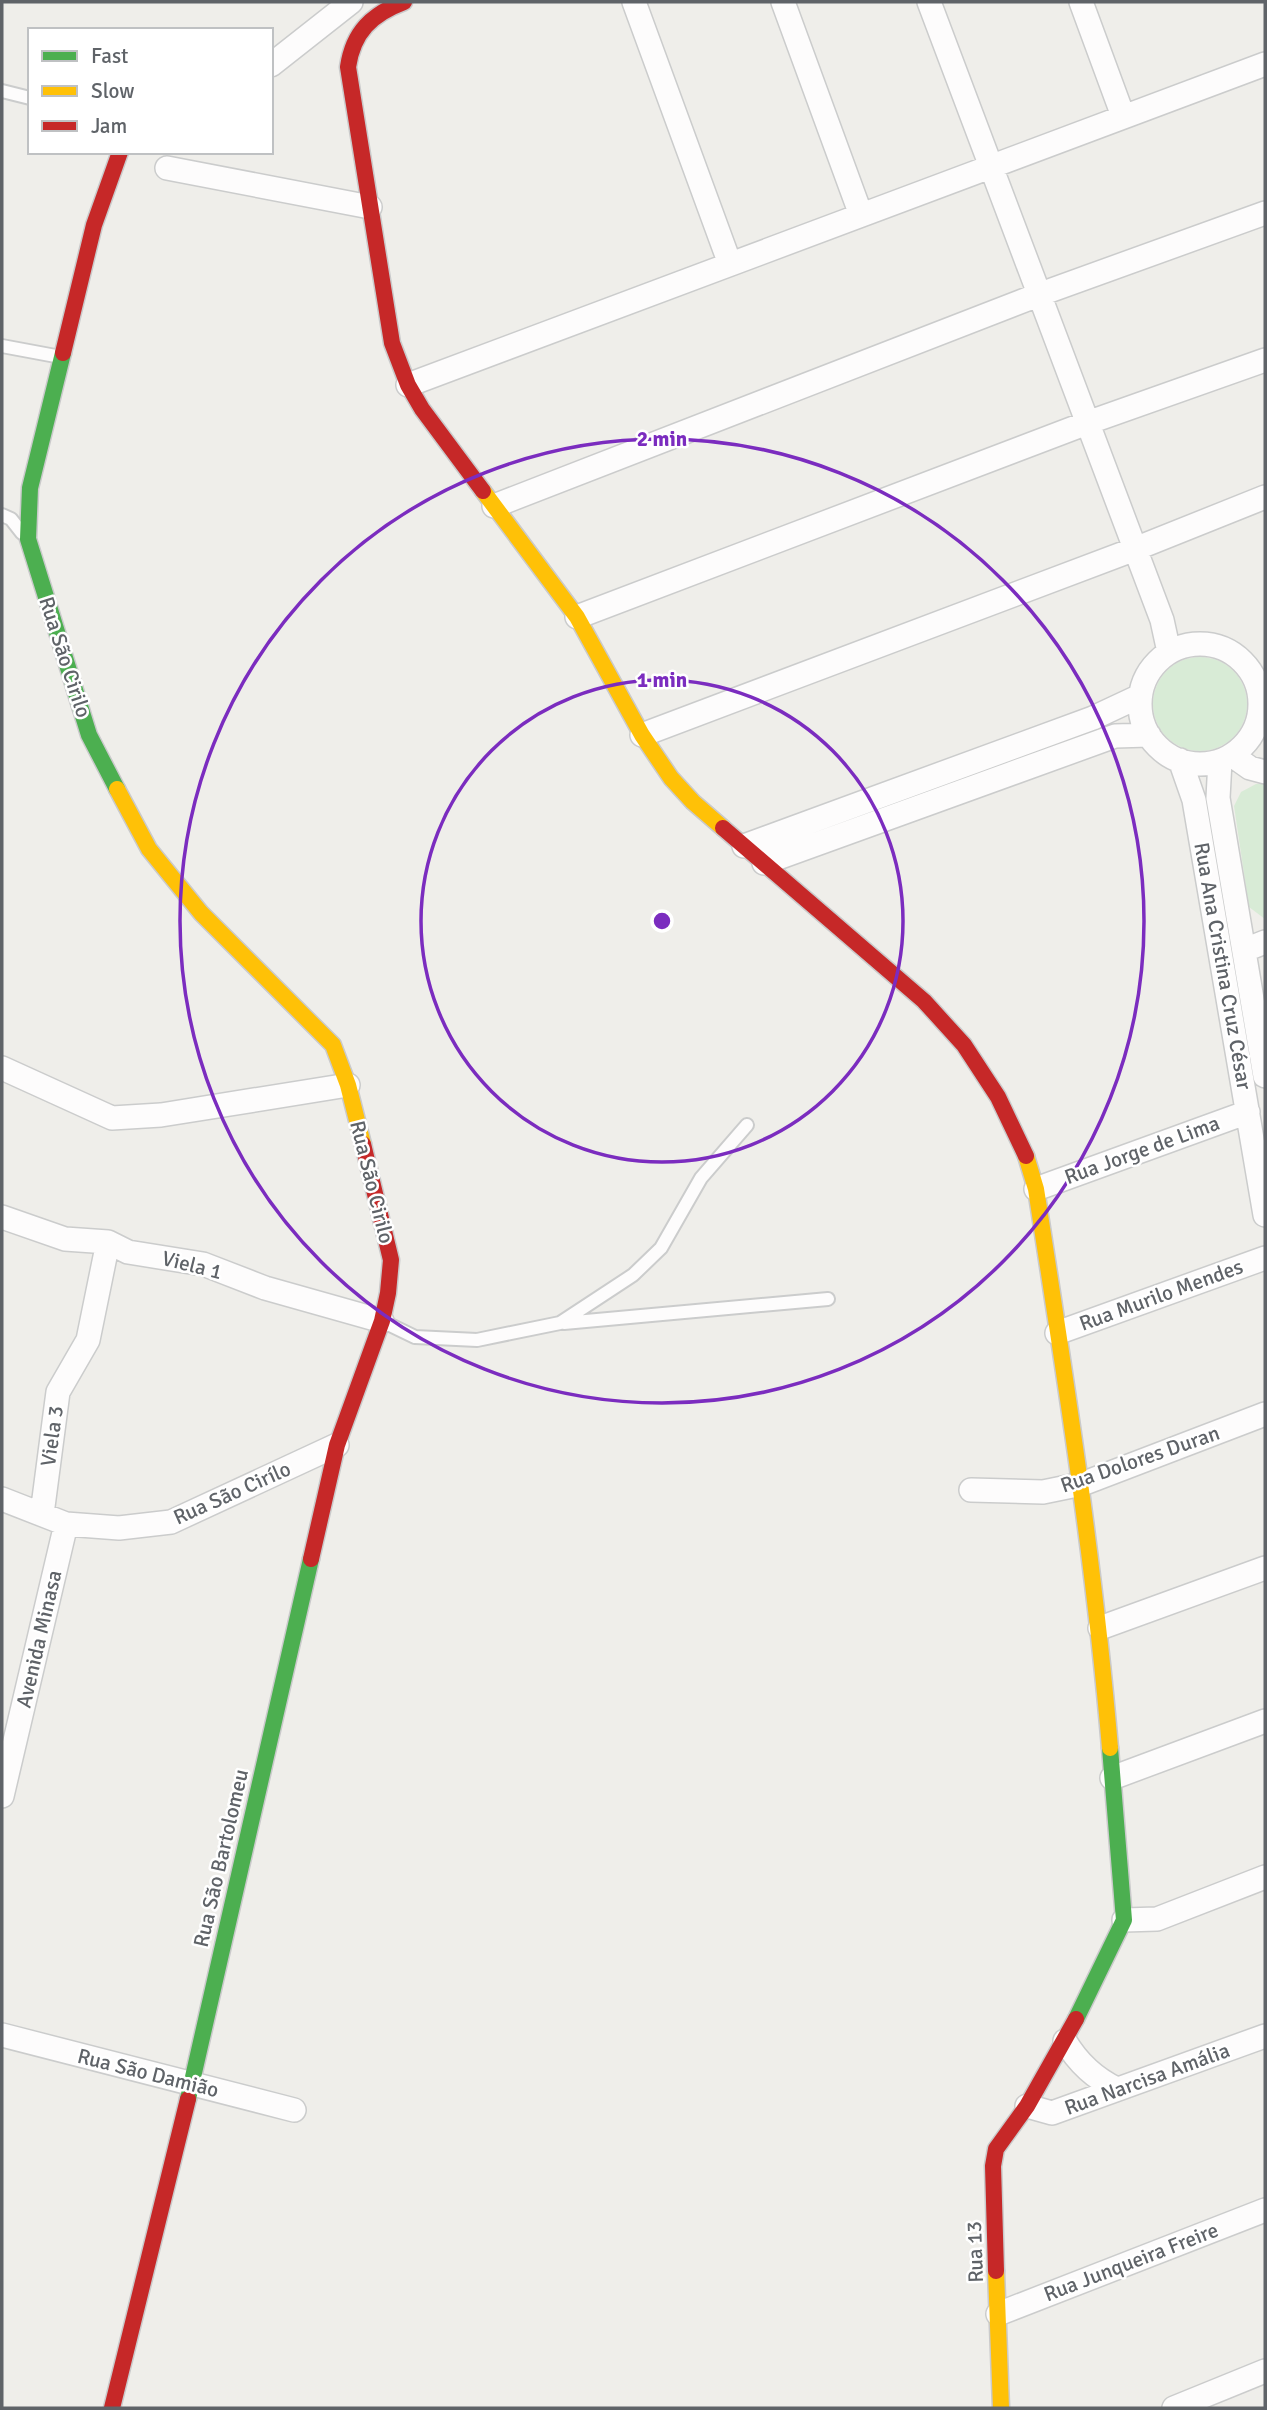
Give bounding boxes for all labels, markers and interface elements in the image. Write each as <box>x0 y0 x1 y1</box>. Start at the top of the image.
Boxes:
legend <box>28 28 273 154</box>
text: Fast <box>91 43 128 69</box>
text: Slow <box>91 78 135 104</box>
text: Jam <box>91 113 127 139</box>
text: 2 min <box>637 426 687 452</box>
street label: Rua São Cirilo <box>33 593 97 721</box>
text: 1 min <box>637 667 687 693</box>
street label: Rua Ana Cristina Cruz César <box>1188 840 1258 1092</box>
centre of rings <box>650 909 674 933</box>
street label: Rua Jorge de Lima <box>1061 1110 1223 1190</box>
street label: Rua São Cirilo <box>344 1118 400 1246</box>
street label: Viela 1 <box>159 1245 225 1285</box>
street label: Rua Murilo Mendes <box>1076 1253 1246 1337</box>
street label: Viela 3 <box>35 1404 69 1468</box>
street label: Rua Dolores Duran <box>1057 1420 1223 1498</box>
street label: Rua São Cirílo <box>169 1456 295 1530</box>
street label: Avenida Minasa <box>11 1568 67 1710</box>
street label: Rua São Bartolomeu <box>188 1766 254 1950</box>
street label: Rua Narcisa Amália <box>1061 2037 1233 2121</box>
street label: Rua São Damião <box>75 2043 221 2103</box>
street label: Rua Junqueira Freire <box>1040 2217 1222 2307</box>
street label: Rua 13 <box>961 2221 989 2283</box>

